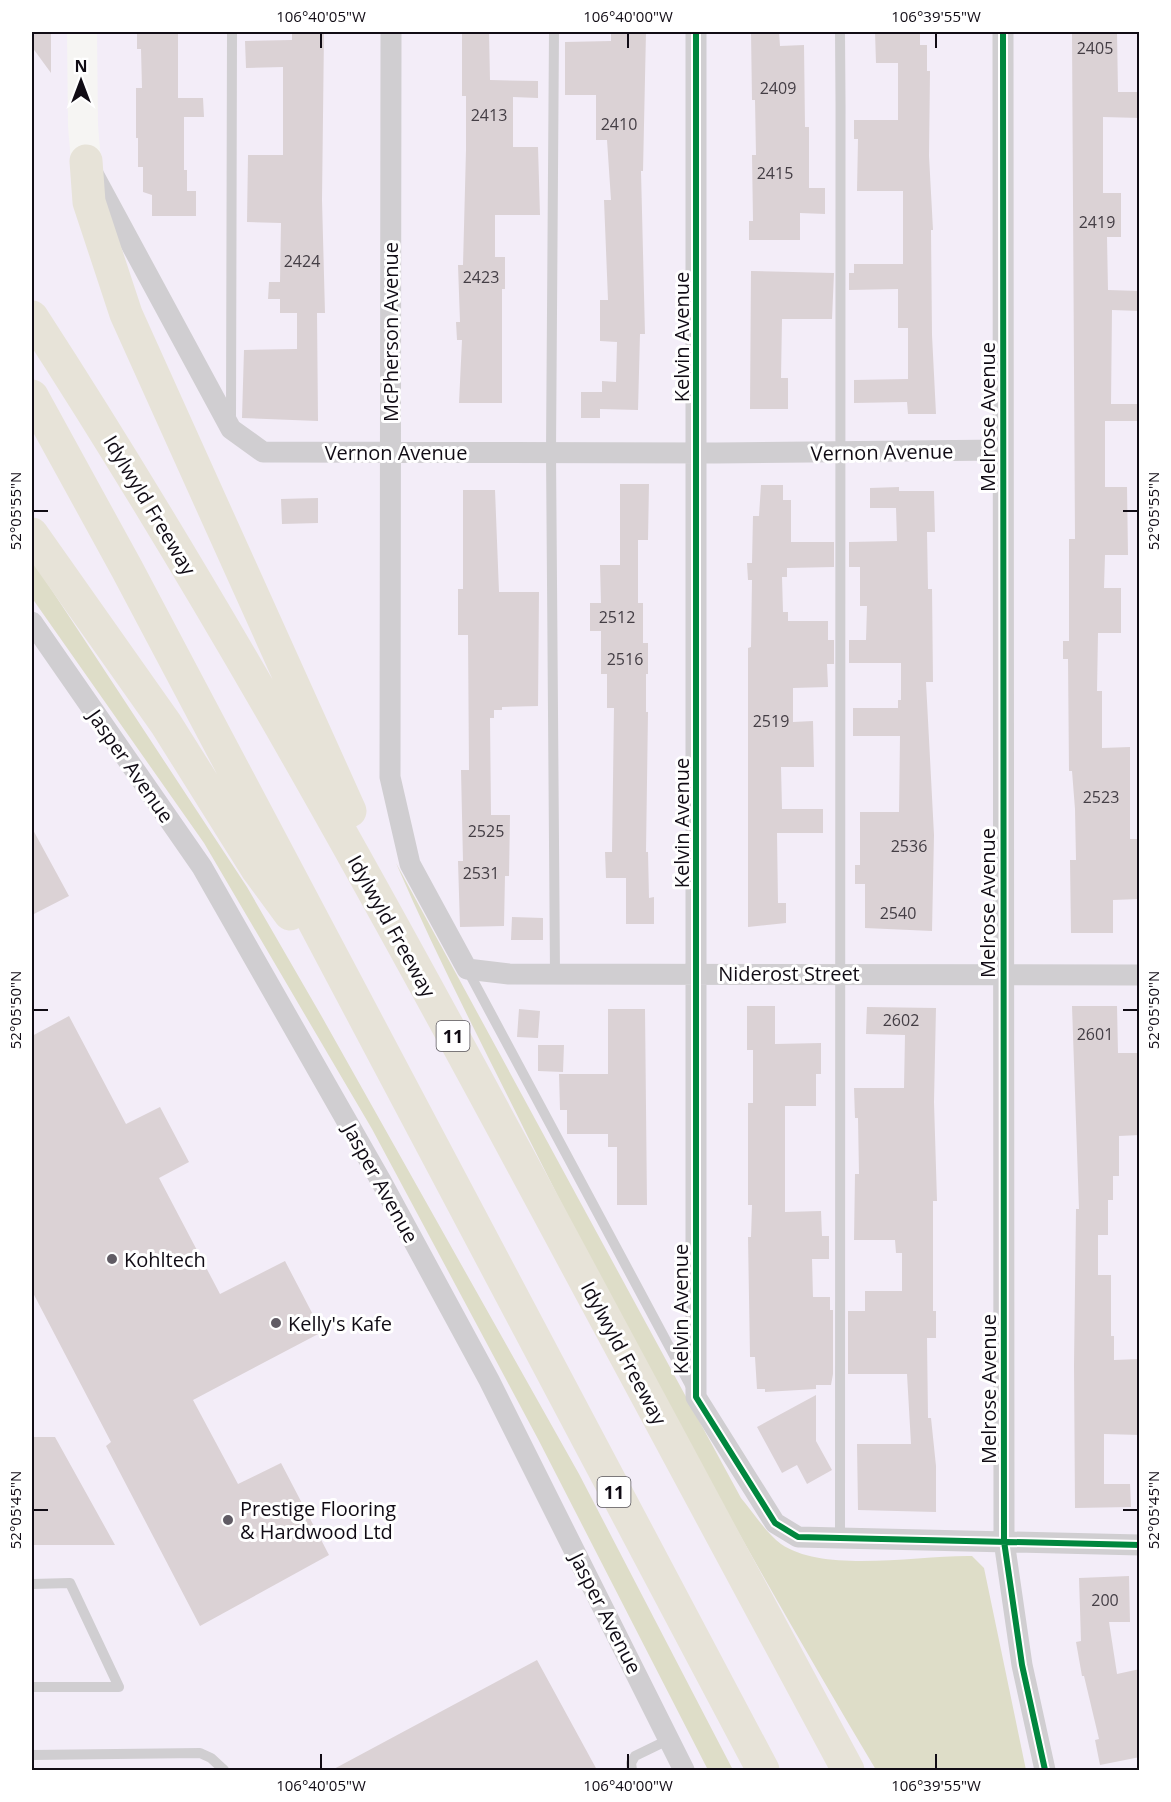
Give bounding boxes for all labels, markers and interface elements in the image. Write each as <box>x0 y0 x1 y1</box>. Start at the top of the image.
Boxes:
text: 106°40'05"W <box>276 6 366 26</box>
text: 106°40'00"W <box>583 6 673 26</box>
text: 106°39'55"W <box>891 6 981 26</box>
house number: 2405 <box>1077 37 1113 59</box>
north arrow <box>51 51 111 111</box>
text: N <box>74 55 88 77</box>
house number: 2409 <box>760 77 796 99</box>
house number: 2413 <box>471 104 507 126</box>
house number: 2410 <box>601 113 637 135</box>
house number: 2415 <box>757 162 793 184</box>
house number: 2419 <box>1079 211 1115 233</box>
street label: McPherson Avenue <box>377 242 404 422</box>
house number: 2424 <box>284 250 320 272</box>
house number: 2423 <box>463 266 499 288</box>
street label: Kelvin Avenue <box>668 272 695 402</box>
street label: Melrose Avenue <box>974 342 1001 492</box>
street label: Idylwyld Freeway <box>98 430 203 581</box>
street label: Vernon Avenue <box>810 437 954 467</box>
street label: Vernon Avenue <box>325 439 467 466</box>
text: 52°05'55"N <box>5 472 25 550</box>
text: 52°05'55"N <box>1143 472 1163 550</box>
house number: 2512 <box>599 606 635 628</box>
house number: 2516 <box>607 648 643 670</box>
street label: Jasper Avenue <box>81 702 180 828</box>
house number: 2519 <box>753 710 789 732</box>
street label: Kelvin Avenue <box>668 758 695 888</box>
house number: 2523 <box>1083 786 1119 808</box>
house number: 2525 <box>468 820 504 842</box>
street label: Melrose Avenue <box>974 828 1001 978</box>
house number: 2536 <box>891 835 927 857</box>
street label: Idylwyld Freeway <box>342 850 443 1003</box>
house number: 2531 <box>463 862 499 884</box>
house number: 2540 <box>880 902 916 924</box>
street label: Niderost Street <box>718 960 860 987</box>
text: 52°05'50"N <box>5 971 25 1049</box>
text: 52°05'50"N <box>1143 971 1163 1049</box>
house number: 2602 <box>883 1009 919 1031</box>
road number: 11 <box>436 1021 470 1051</box>
house number: 2601 <box>1077 1023 1113 1045</box>
street label: Jasper Avenue <box>336 1117 425 1247</box>
street label: Kelvin Avenue <box>667 1244 694 1374</box>
place label: Kohltech <box>124 1246 206 1273</box>
marker: Kohltech <box>105 1252 119 1266</box>
street label: Idylwyld Freeway <box>575 1277 674 1430</box>
place label: Kelly's Kafe <box>288 1310 392 1337</box>
street label: Melrose Avenue <box>975 1314 1002 1464</box>
marker: Kelly's Kafe <box>269 1316 283 1330</box>
text: 52°05'45"N <box>5 1471 25 1549</box>
text: 52°05'45"N <box>1143 1471 1163 1549</box>
road number: 11 <box>598 1477 630 1507</box>
place label: Prestige Flooring & Hardwood Ltd <box>240 1495 396 1545</box>
marker: Prestige Flooring & Hardwood Ltd <box>221 1513 235 1527</box>
street label: Jasper Avenue <box>563 1546 648 1678</box>
house number: 200 <box>1091 1589 1119 1611</box>
text: 106°40'05"W <box>276 1775 366 1795</box>
text: 106°40'00"W <box>583 1775 673 1795</box>
text: 106°39'55"W <box>891 1775 981 1795</box>

